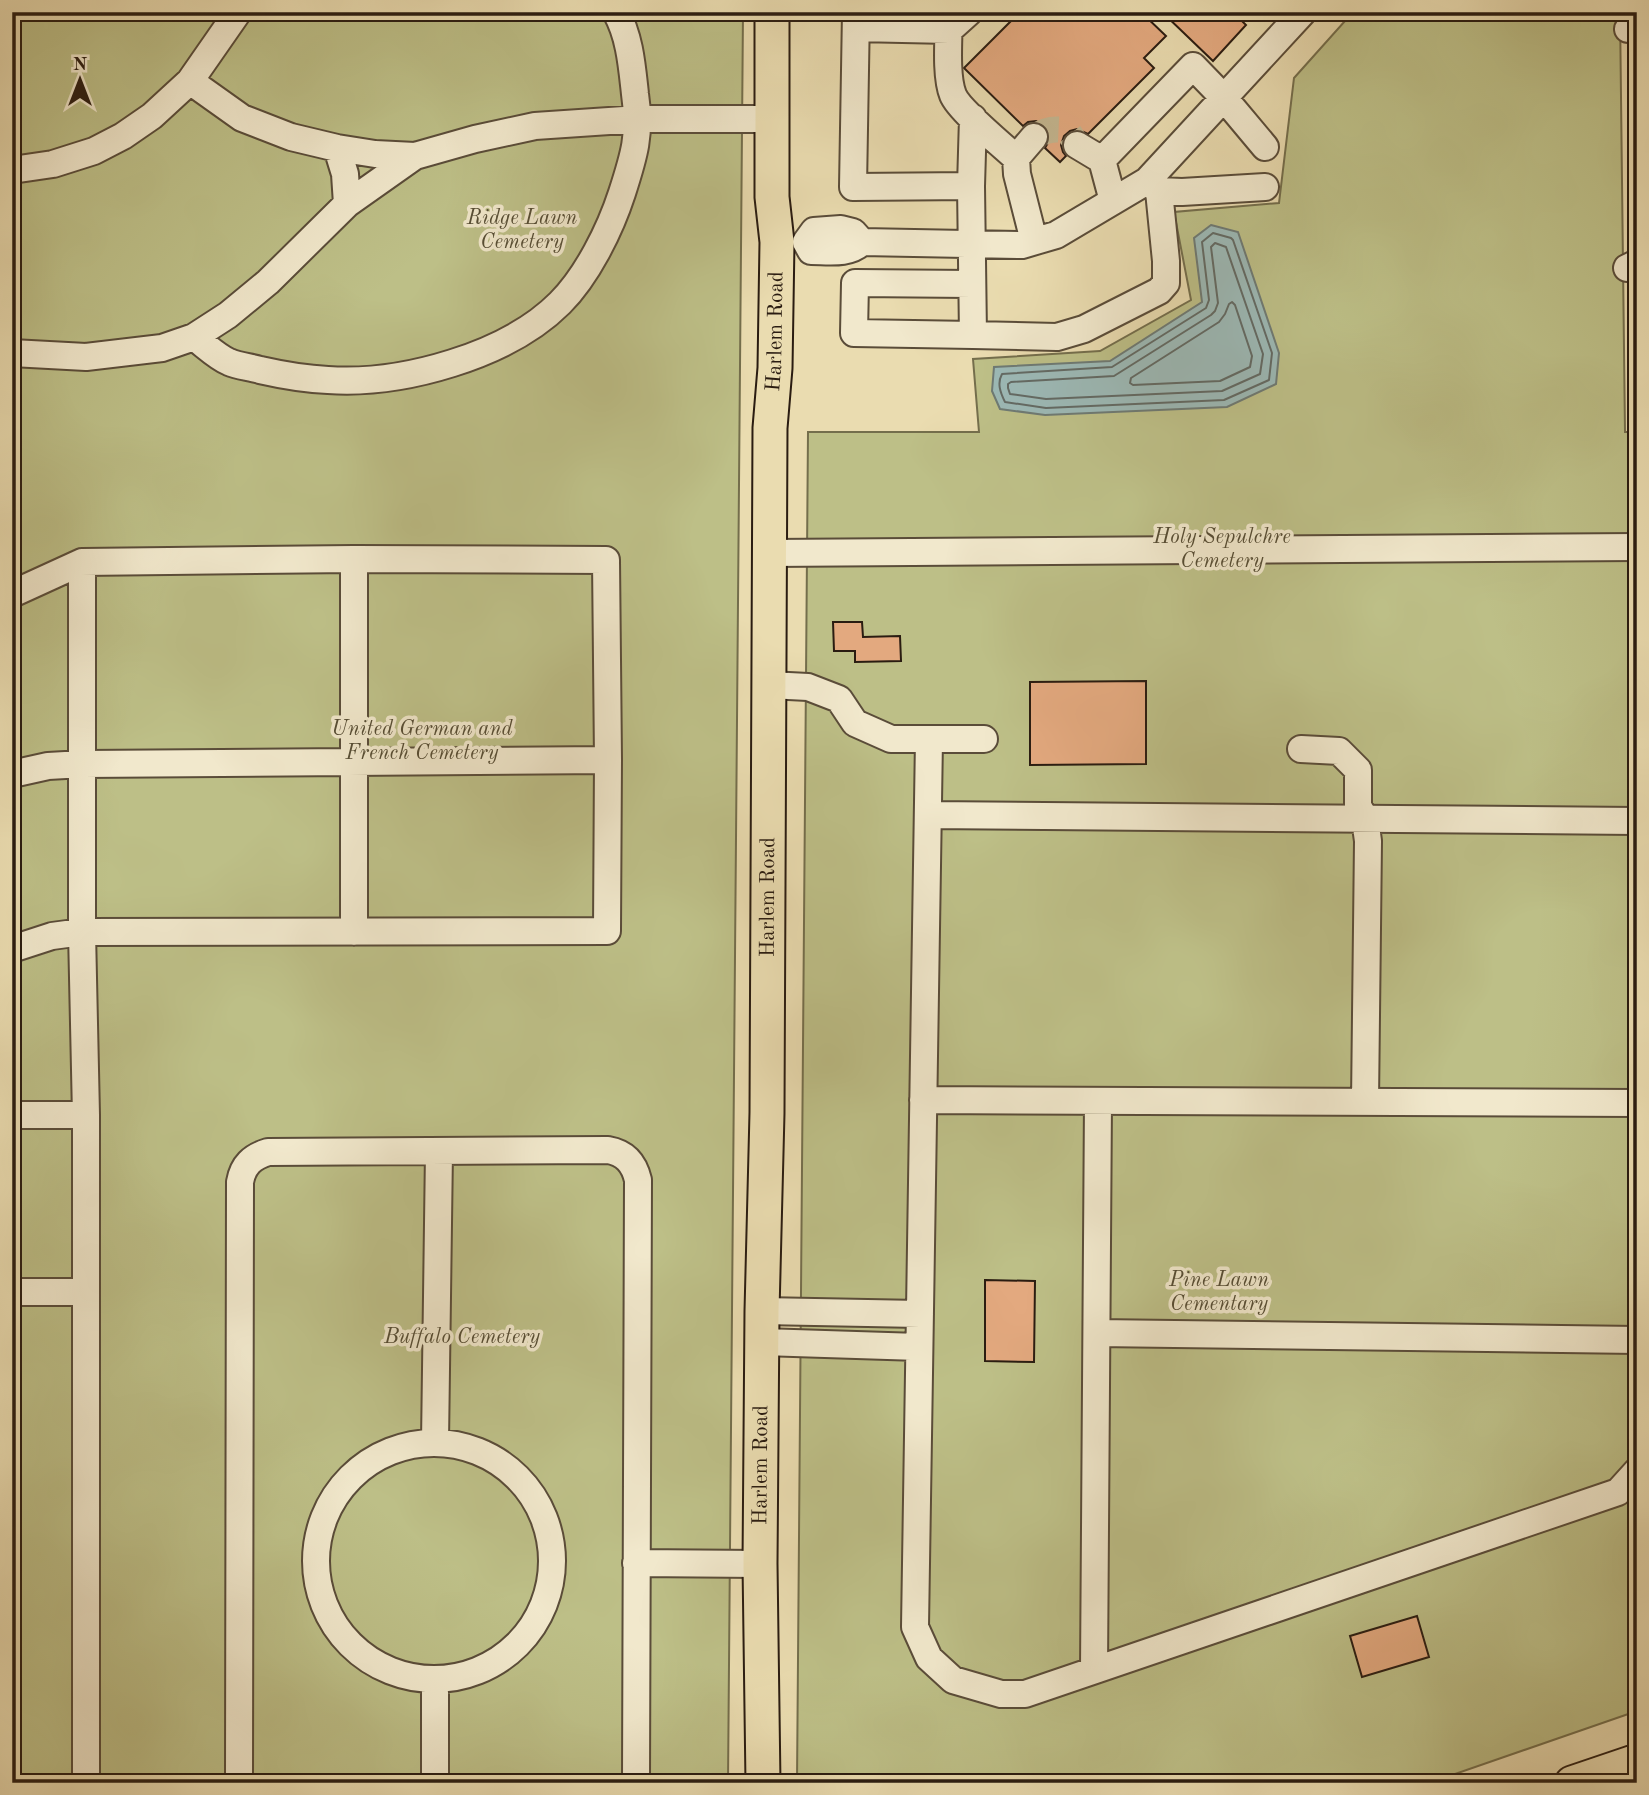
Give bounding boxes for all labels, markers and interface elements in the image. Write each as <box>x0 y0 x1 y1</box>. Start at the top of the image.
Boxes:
north arrow <box>46 46 116 116</box>
text: N <box>73 56 88 75</box>
park label: Ridge Lawn Cemetery <box>466 208 577 253</box>
street label: Harlem Road <box>763 271 787 392</box>
park label: Holy Sepulchre Cemetery <box>1152 527 1291 572</box>
park label: United German and French Cemetery <box>331 719 514 764</box>
street label: Harlem Road <box>757 837 779 957</box>
park label: Pine Lawn Cementary <box>1168 1270 1269 1315</box>
park label: Buffalo Cemetery <box>383 1327 540 1348</box>
street label: Harlem Road <box>750 1405 772 1525</box>

